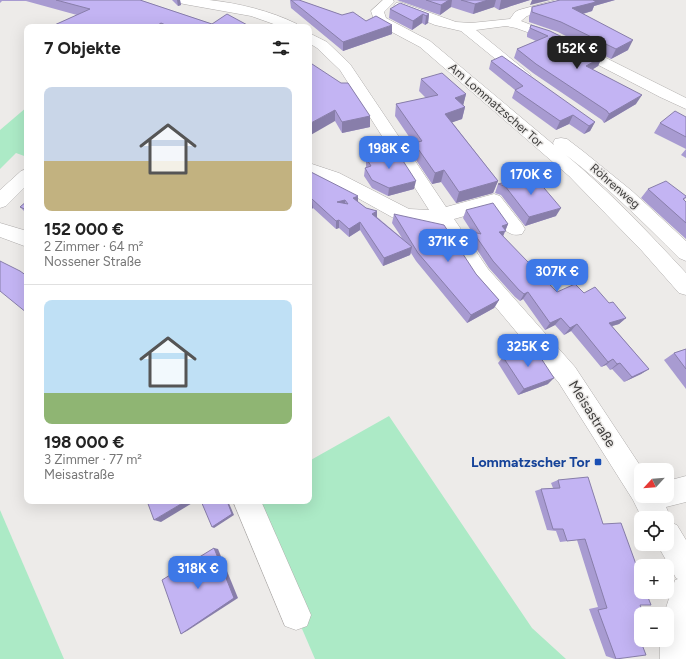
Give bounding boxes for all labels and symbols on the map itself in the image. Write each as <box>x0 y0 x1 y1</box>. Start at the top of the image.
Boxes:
pin: 152K € <box>544 36 610 70</box>
street label: Am Lommatzscher Tor <box>446 60 546 150</box>
pin: 198K € <box>356 136 422 170</box>
street label: Röhrenweg <box>587 161 643 211</box>
pin: 170K € <box>498 162 564 196</box>
pin: 371K € <box>415 229 481 263</box>
pin: 307K € <box>524 259 590 293</box>
pin: 325K € <box>495 334 561 368</box>
street label: Meisastraße <box>565 377 619 451</box>
place label: Lommatzscher Tor <box>471 454 591 471</box>
marker: Lommatzscher Tor <box>593 457 603 467</box>
north arrow <box>634 463 674 503</box>
pin: 318K € <box>165 556 231 590</box>

